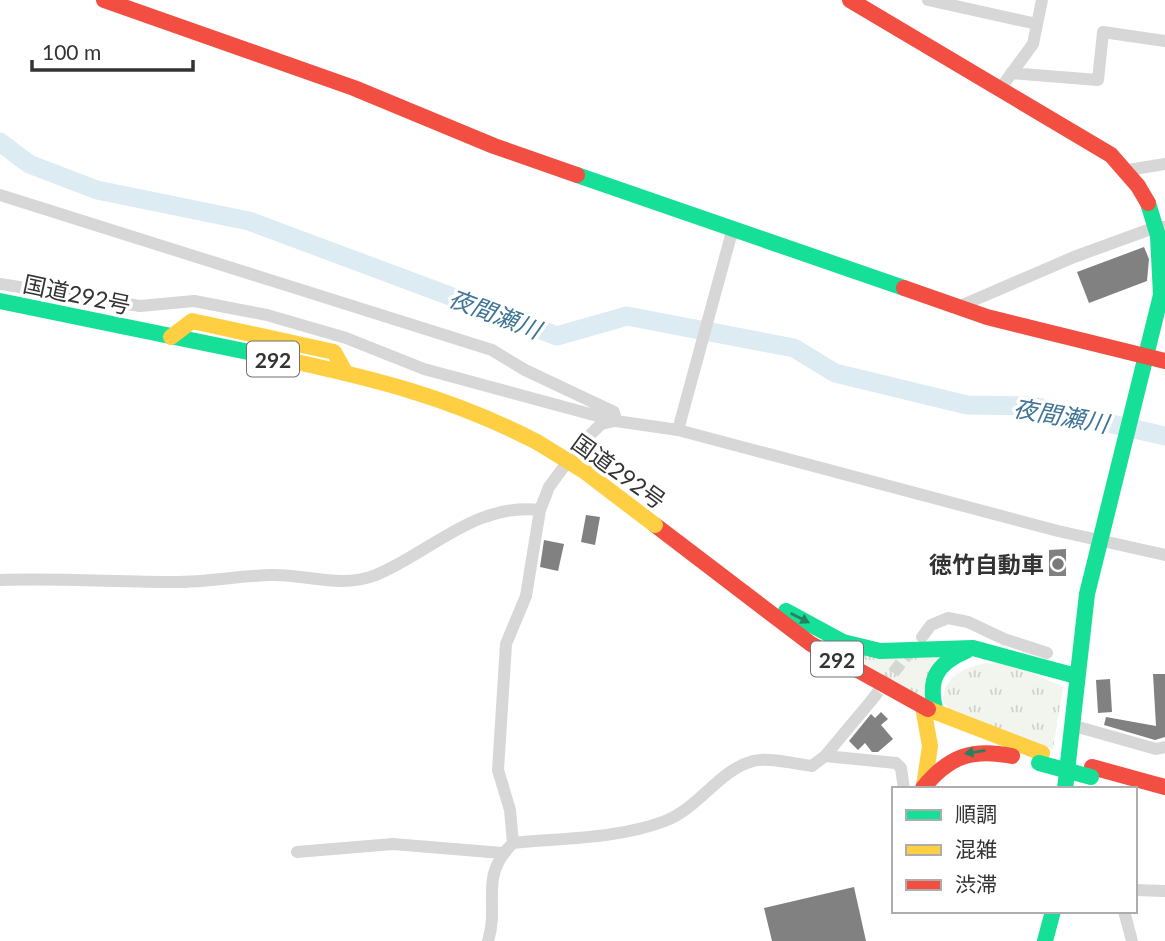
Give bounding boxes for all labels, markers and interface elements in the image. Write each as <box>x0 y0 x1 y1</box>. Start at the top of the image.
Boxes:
scale bar <box>32 28 192 72</box>
text: 100 m <box>42 39 101 64</box>
street label: 国道292号 <box>21 269 133 319</box>
water label: 夜間瀬川 <box>445 282 548 345</box>
road number: 292 <box>247 342 299 376</box>
water label: 夜間瀬川 <box>1011 392 1114 438</box>
street label: 国道292号 <box>567 428 671 514</box>
place label: 徳竹自動車 <box>929 550 1044 578</box>
marker: 徳竹自動車 <box>1050 556 1066 572</box>
one-way arrow <box>790 613 810 624</box>
road number: 292 <box>811 642 863 676</box>
one-way arrow <box>964 747 986 758</box>
legend <box>892 787 1137 913</box>
text: 順調 <box>955 801 997 826</box>
text: 混雑 <box>955 836 997 861</box>
text: 渋滞 <box>955 871 997 896</box>

